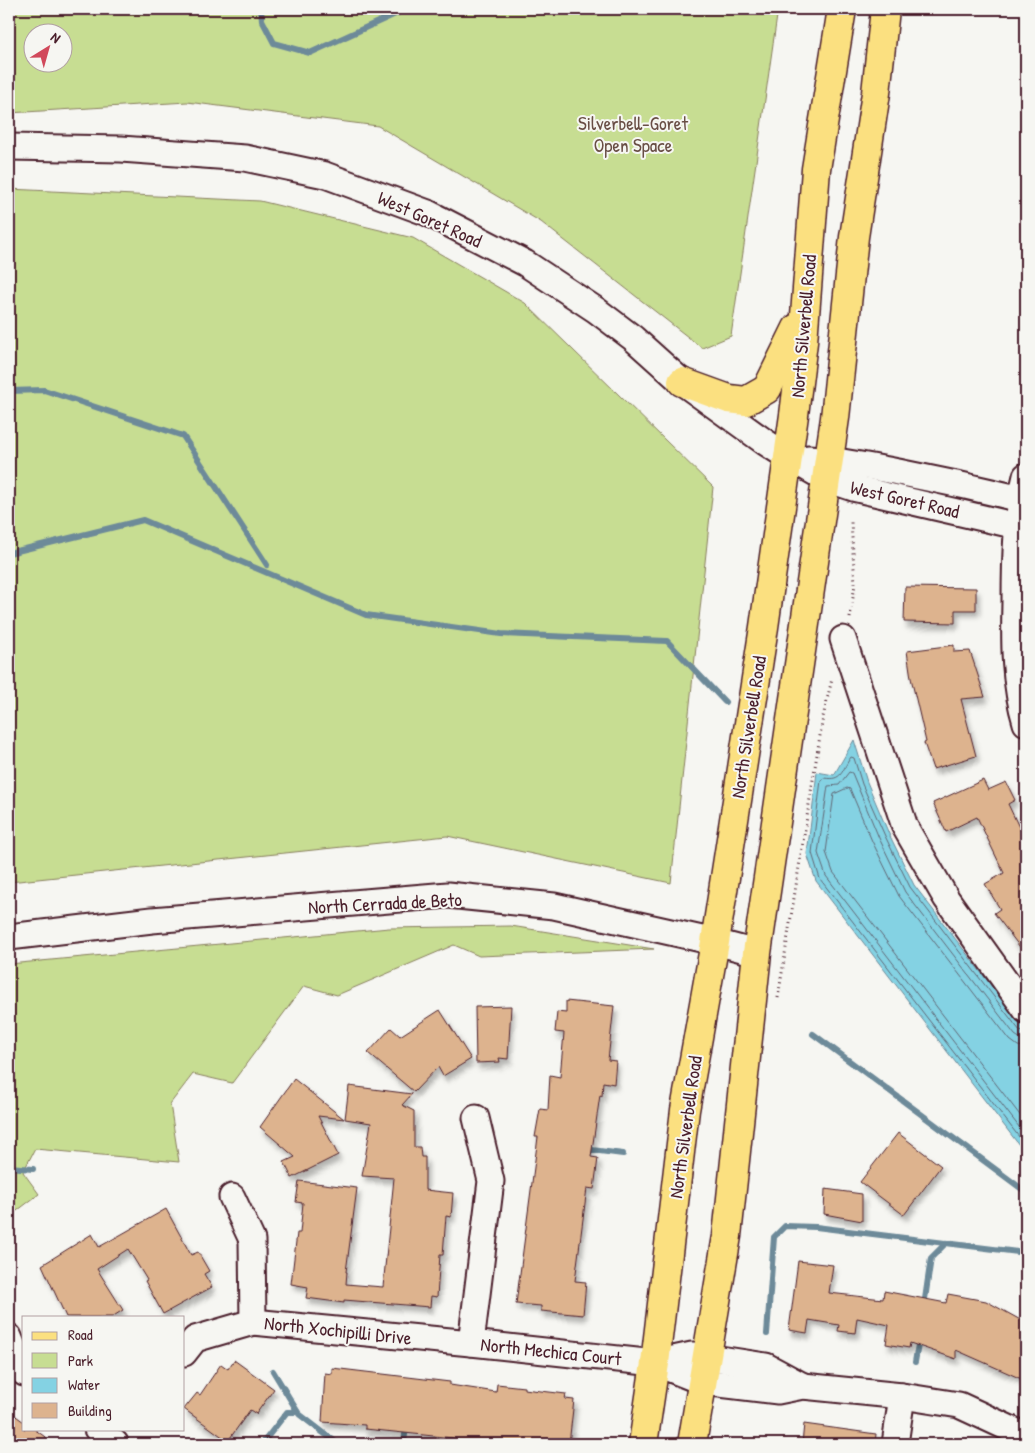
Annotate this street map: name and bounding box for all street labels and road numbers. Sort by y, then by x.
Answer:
street label: West Goret Road [374,185,487,254]
street label: North Silverbell Road [784,253,822,399]
street label: West Goret Road [848,474,963,524]
street label: North Silverbell Road [724,653,772,800]
street label: North Cerrada de Beto [307,886,463,920]
street label: North Silverbell Road [662,1054,708,1200]
street label: North Xochipilli Drive [263,1309,413,1351]
street label: North Mechica Court [479,1331,623,1371]

